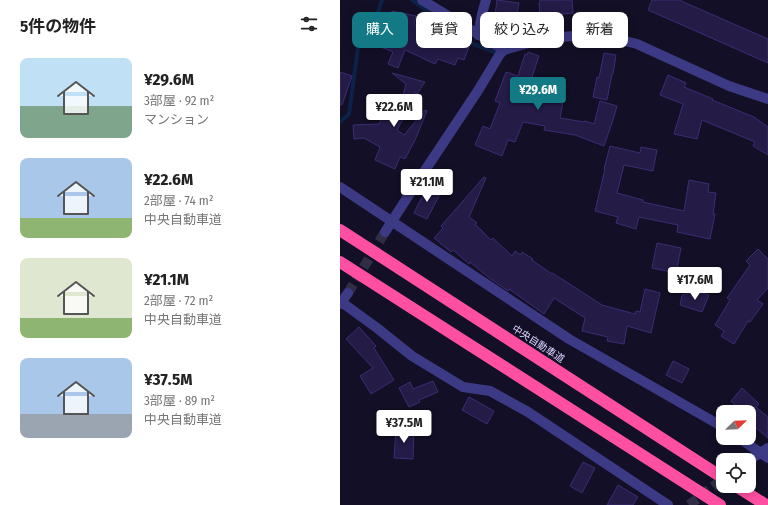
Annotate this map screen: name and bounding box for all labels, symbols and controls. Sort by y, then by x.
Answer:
chip: 購入 [352,12,408,48]
chip: 賃貸 [416,12,472,48]
chip: 絞り込み [480,12,564,48]
chip: 新着 [572,12,628,48]
icon: filters [298,13,320,35]
text: 5件の物件 [20,16,96,37]
text: ¥29.6M [144,69,194,90]
icon: home [52,74,100,122]
pin: ¥29.6M [505,77,571,111]
text: ¥29.6M [519,82,557,97]
text: 3部屋 · 92 m² [144,93,214,108]
pin: ¥22.6M [361,94,427,128]
text: ¥22.6M [375,99,413,114]
text: マンション [144,112,209,127]
text: ¥22.6M [144,169,193,190]
pin: ¥21.1M [394,169,460,203]
icon: home [52,174,100,222]
text: ¥21.1M [410,174,444,189]
text: 2部屋 · 74 m² [144,193,213,208]
text: 中央自動車道 [144,212,222,227]
pin: ¥17.6M [662,267,728,301]
text: ¥21.1M [144,269,189,290]
text: ¥17.6M [677,272,713,287]
icon: home [52,274,100,322]
text: 2部屋 · 72 m² [144,293,213,308]
text: 中央自動車道 [144,312,222,327]
street label: 中央自動車道 [510,323,566,365]
text: ¥37.5M [144,369,192,390]
icon: home [52,374,100,422]
text: 3部屋 · 89 m² [144,393,215,408]
north arrow [716,405,756,445]
map controls [716,405,756,493]
pin: ¥37.5M [371,410,437,444]
text: 中央自動車道 [144,412,222,427]
text: ¥37.5M [385,415,423,430]
button: locate [716,453,756,493]

